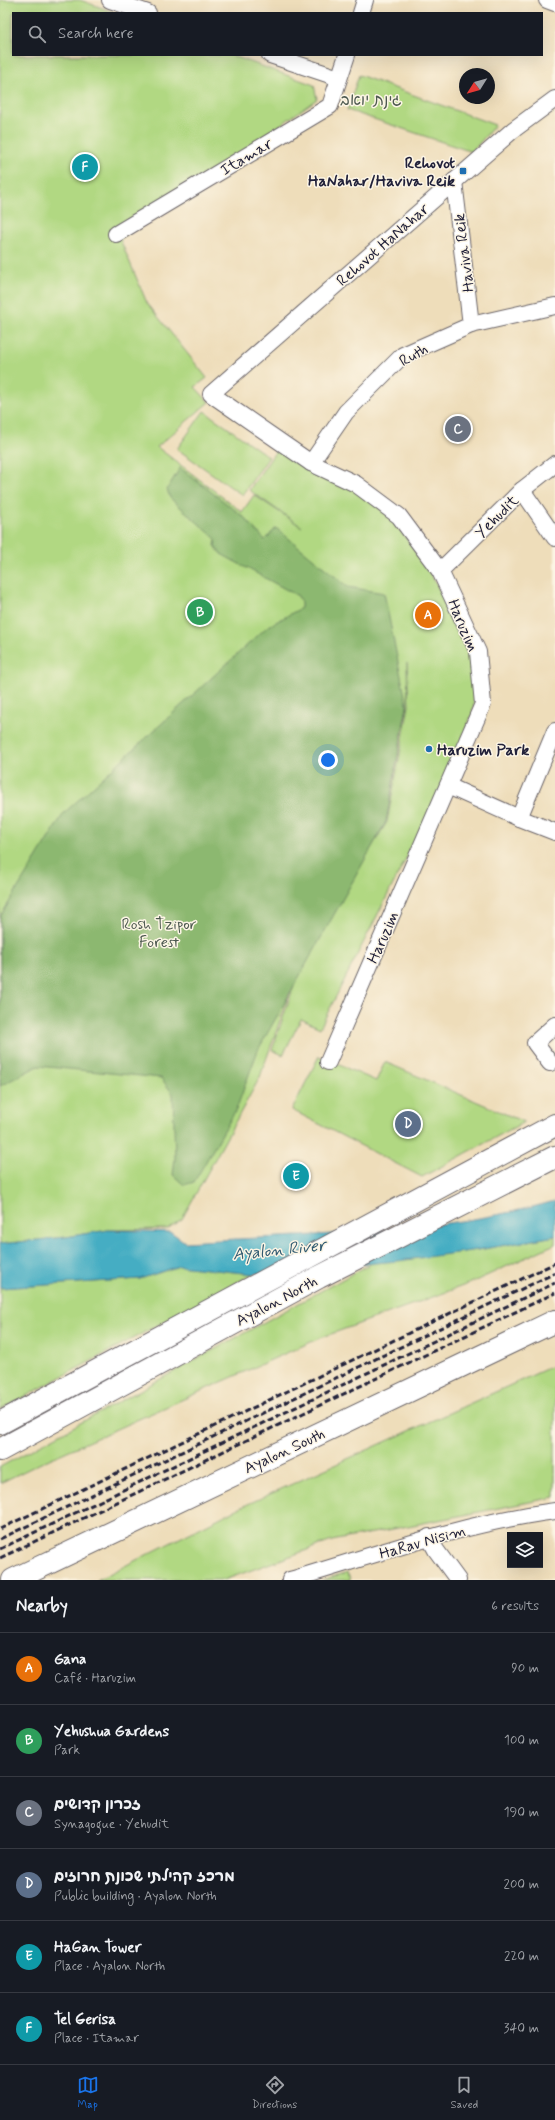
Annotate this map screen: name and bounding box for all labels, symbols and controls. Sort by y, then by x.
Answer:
search box [12,12,543,56]
icon: search [26,23,48,45]
text: Search here [58,24,134,44]
north arrow [459,68,495,104]
park label: גינת יואב [340,90,402,111]
street label: Itamar [217,133,277,181]
pin: F [72,152,98,182]
place label: Rehovot HaNahar/Haviva Reik [308,153,455,192]
marker: Rehovot HaNahar/Haviva Reik [458,166,468,176]
street label: Rehovot HaNahar [332,199,434,291]
street label: Haviva Reik [449,212,480,293]
street label: Ruth [395,339,432,372]
pin: C [445,414,471,444]
street label: Yehudit [471,490,524,543]
street label: Haruzim [442,596,483,655]
pin: B [187,597,213,627]
pin: A [415,600,441,630]
place label: Haruzim Park [437,740,529,761]
marker: Haruzim Park [424,744,434,754]
your location [318,750,338,770]
street label: Haruzim [363,908,404,967]
park label: Rosh Tzipor Forest [122,914,197,953]
pin: D [395,1109,421,1139]
pin: E [283,1161,309,1191]
water label: Ayalon River [232,1234,330,1266]
street label: Ayalon North [232,1271,321,1332]
street label: Ayalon South [241,1423,329,1479]
street label: HaRav Nisim [377,1520,468,1565]
map controls [507,1532,543,1568]
button: layers [507,1532,543,1568]
text: Nearby [16,1595,68,1617]
text: 6 results [491,1598,539,1615]
text: Gana [54,1650,86,1670]
text: A [25,1660,33,1677]
text: 90 m [511,1660,539,1677]
text: Café · Haruzim [54,1670,136,1687]
text: Yehushua Gardens [54,1722,169,1742]
text: B [25,1732,33,1749]
text: 100 m [504,1732,539,1749]
text: Park [54,1742,80,1759]
text: זכרון קדושים [54,1795,141,1815]
text: C [24,1804,34,1821]
text: 190 m [504,1804,539,1821]
text: Synagogue · Yehudit [54,1816,169,1833]
text: מרכז קהילתי שכונת חרוזים [54,1867,235,1887]
text: D [25,1876,33,1893]
text: 200 m [504,1876,539,1893]
text: Public building · Ayalon North [54,1888,217,1905]
text: HaGan Tower [54,1938,142,1958]
text: E [25,1948,33,1965]
text: 220 m [504,1948,539,1965]
text: Place · Ayalon North [54,1958,165,1975]
text: Tel Gerisa [54,2010,116,2030]
text: F [26,2020,32,2037]
text: 340 m [504,2020,539,2037]
text: Place · Itamar [54,2030,139,2047]
tab: Map [77,2074,99,2112]
tab: Directions [252,2074,297,2112]
tab: Saved [451,2074,478,2112]

